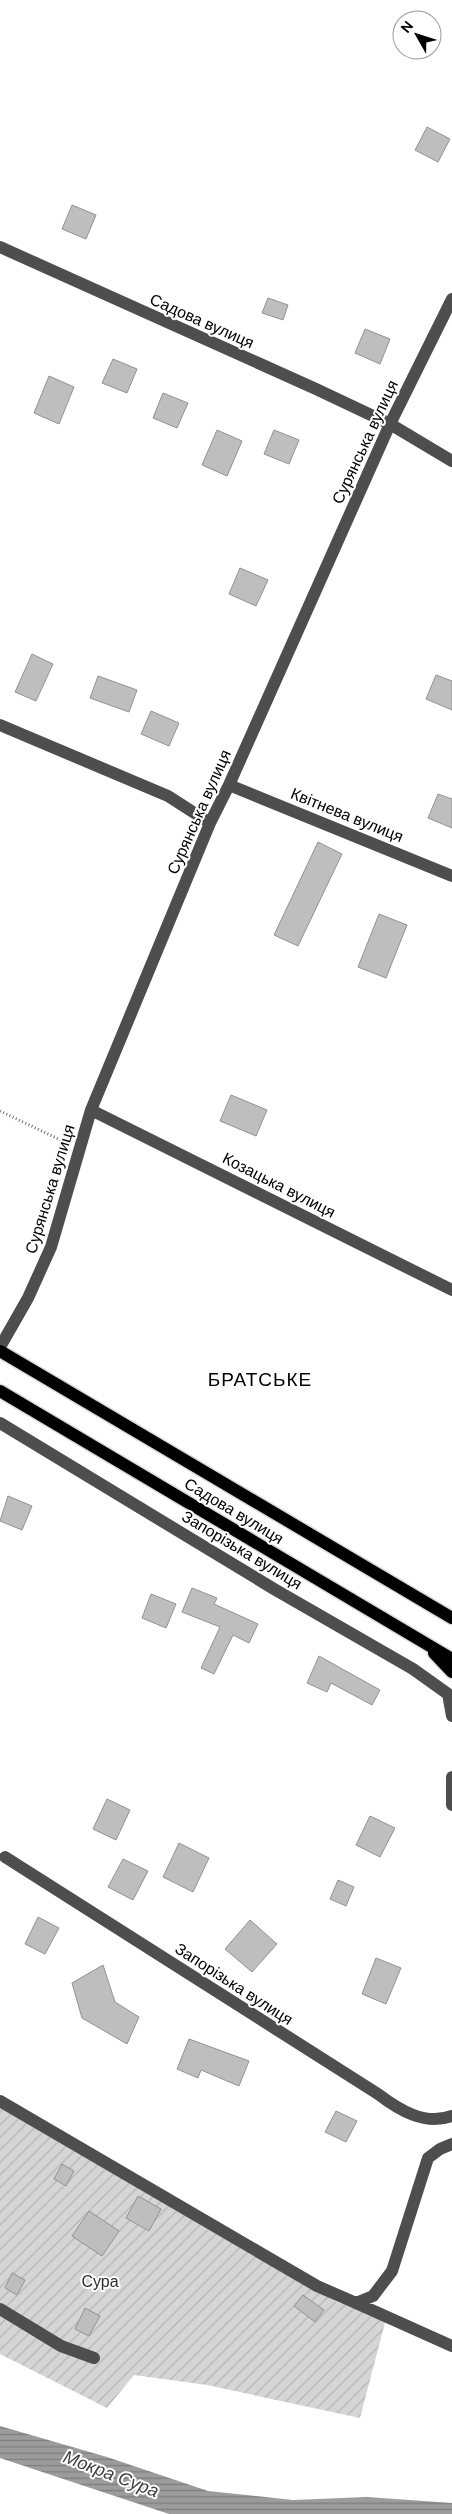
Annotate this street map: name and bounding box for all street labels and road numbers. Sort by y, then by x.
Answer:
street label: Садова вулиця [146,289,258,353]
street label: Сурянська вулиця [327,377,403,507]
street label: Сурянська вулиця [162,746,236,878]
street label: Квітнева вулиця [288,783,406,847]
street label: Сурянська вулиця [20,1122,80,1256]
street label: Козацька вулиця [219,1147,339,1223]
street label: Садова вулиця [180,1473,288,1549]
street label: Запорізька вулиця [178,1506,306,1594]
street label: Запорізька вулиця [171,1938,297,2030]

